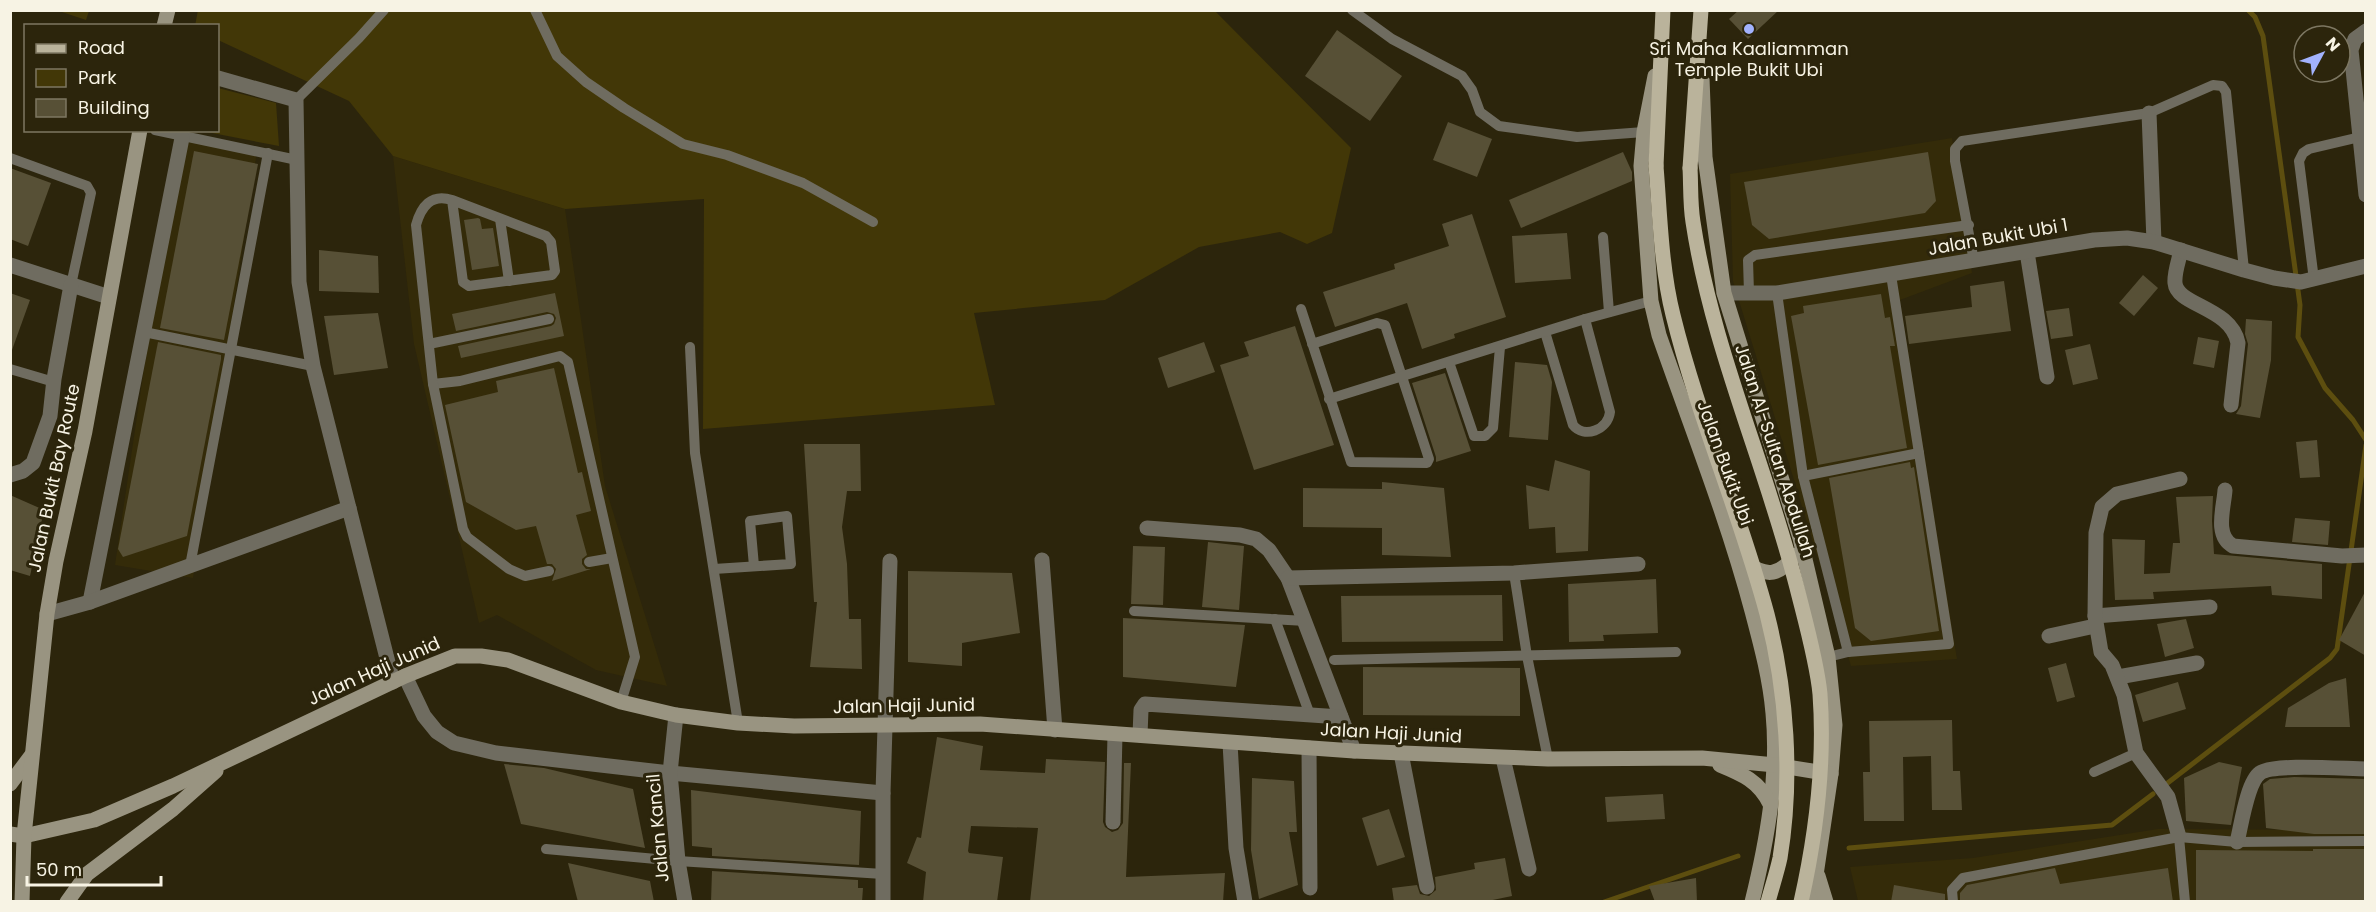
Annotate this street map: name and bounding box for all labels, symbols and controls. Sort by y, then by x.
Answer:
marker: Sri Maha Kaaliamman Temple Bukit Ubi [1742,22,1756,36]
legend [24,24,219,132]
north arrow [2292,24,2352,84]
text: N [2320,32,2346,57]
text: Road [78,35,125,60]
place label: Sri Maha Kaaliamman Temple Bukit Ubi [1649,36,1849,82]
text: Park [78,65,117,90]
text: Building [78,95,150,120]
street label: Jalan Bukit Ubi 1 [1926,212,2070,261]
street label: Jalan Al-Sultan Abdullah [1729,341,1822,561]
street label: Jalan Bukit Bay Route [21,381,86,574]
street label: Jalan Bukit Ubi [1691,397,1760,529]
street label: Jalan Haji Junid [304,630,444,711]
street label: Jalan Haji Junid [833,692,975,719]
street label: Jalan Haji Junid [1319,716,1463,749]
street label: Jalan Kancil [640,773,675,883]
scale bar [27,849,160,887]
text: 50 m [36,857,82,882]

